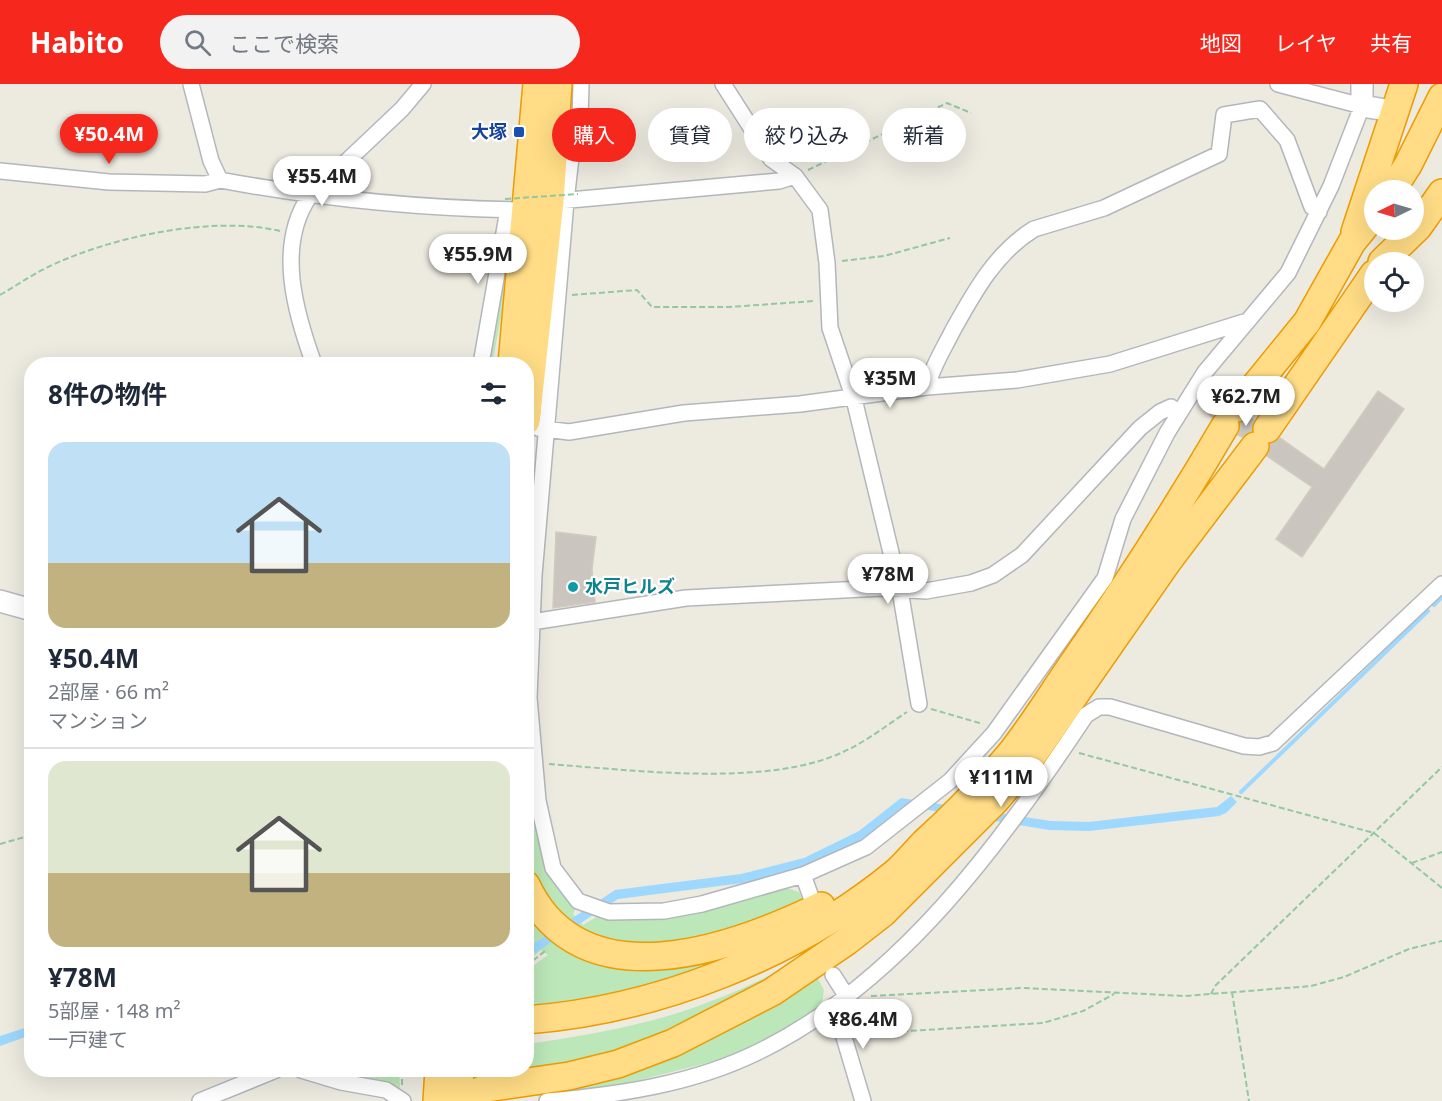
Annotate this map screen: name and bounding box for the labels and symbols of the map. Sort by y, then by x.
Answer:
pin: ¥50.4M [60,114,158,165]
place label: 大塚 [471,119,507,143]
marker: 大塚 [512,125,526,139]
pin: ¥55.4M [273,156,371,207]
north arrow [1364,180,1424,240]
pin: ¥55.9M [429,234,527,285]
pin: ¥35M [854,358,926,409]
pin: ¥62.7M [1197,376,1295,427]
pin: ¥78M [852,554,924,605]
place label: 水戸ヒルズ [585,574,675,598]
marker: 水戸ヒルズ [566,580,580,594]
pin: ¥111M [959,757,1043,808]
pin: ¥86.4M [814,999,912,1050]

